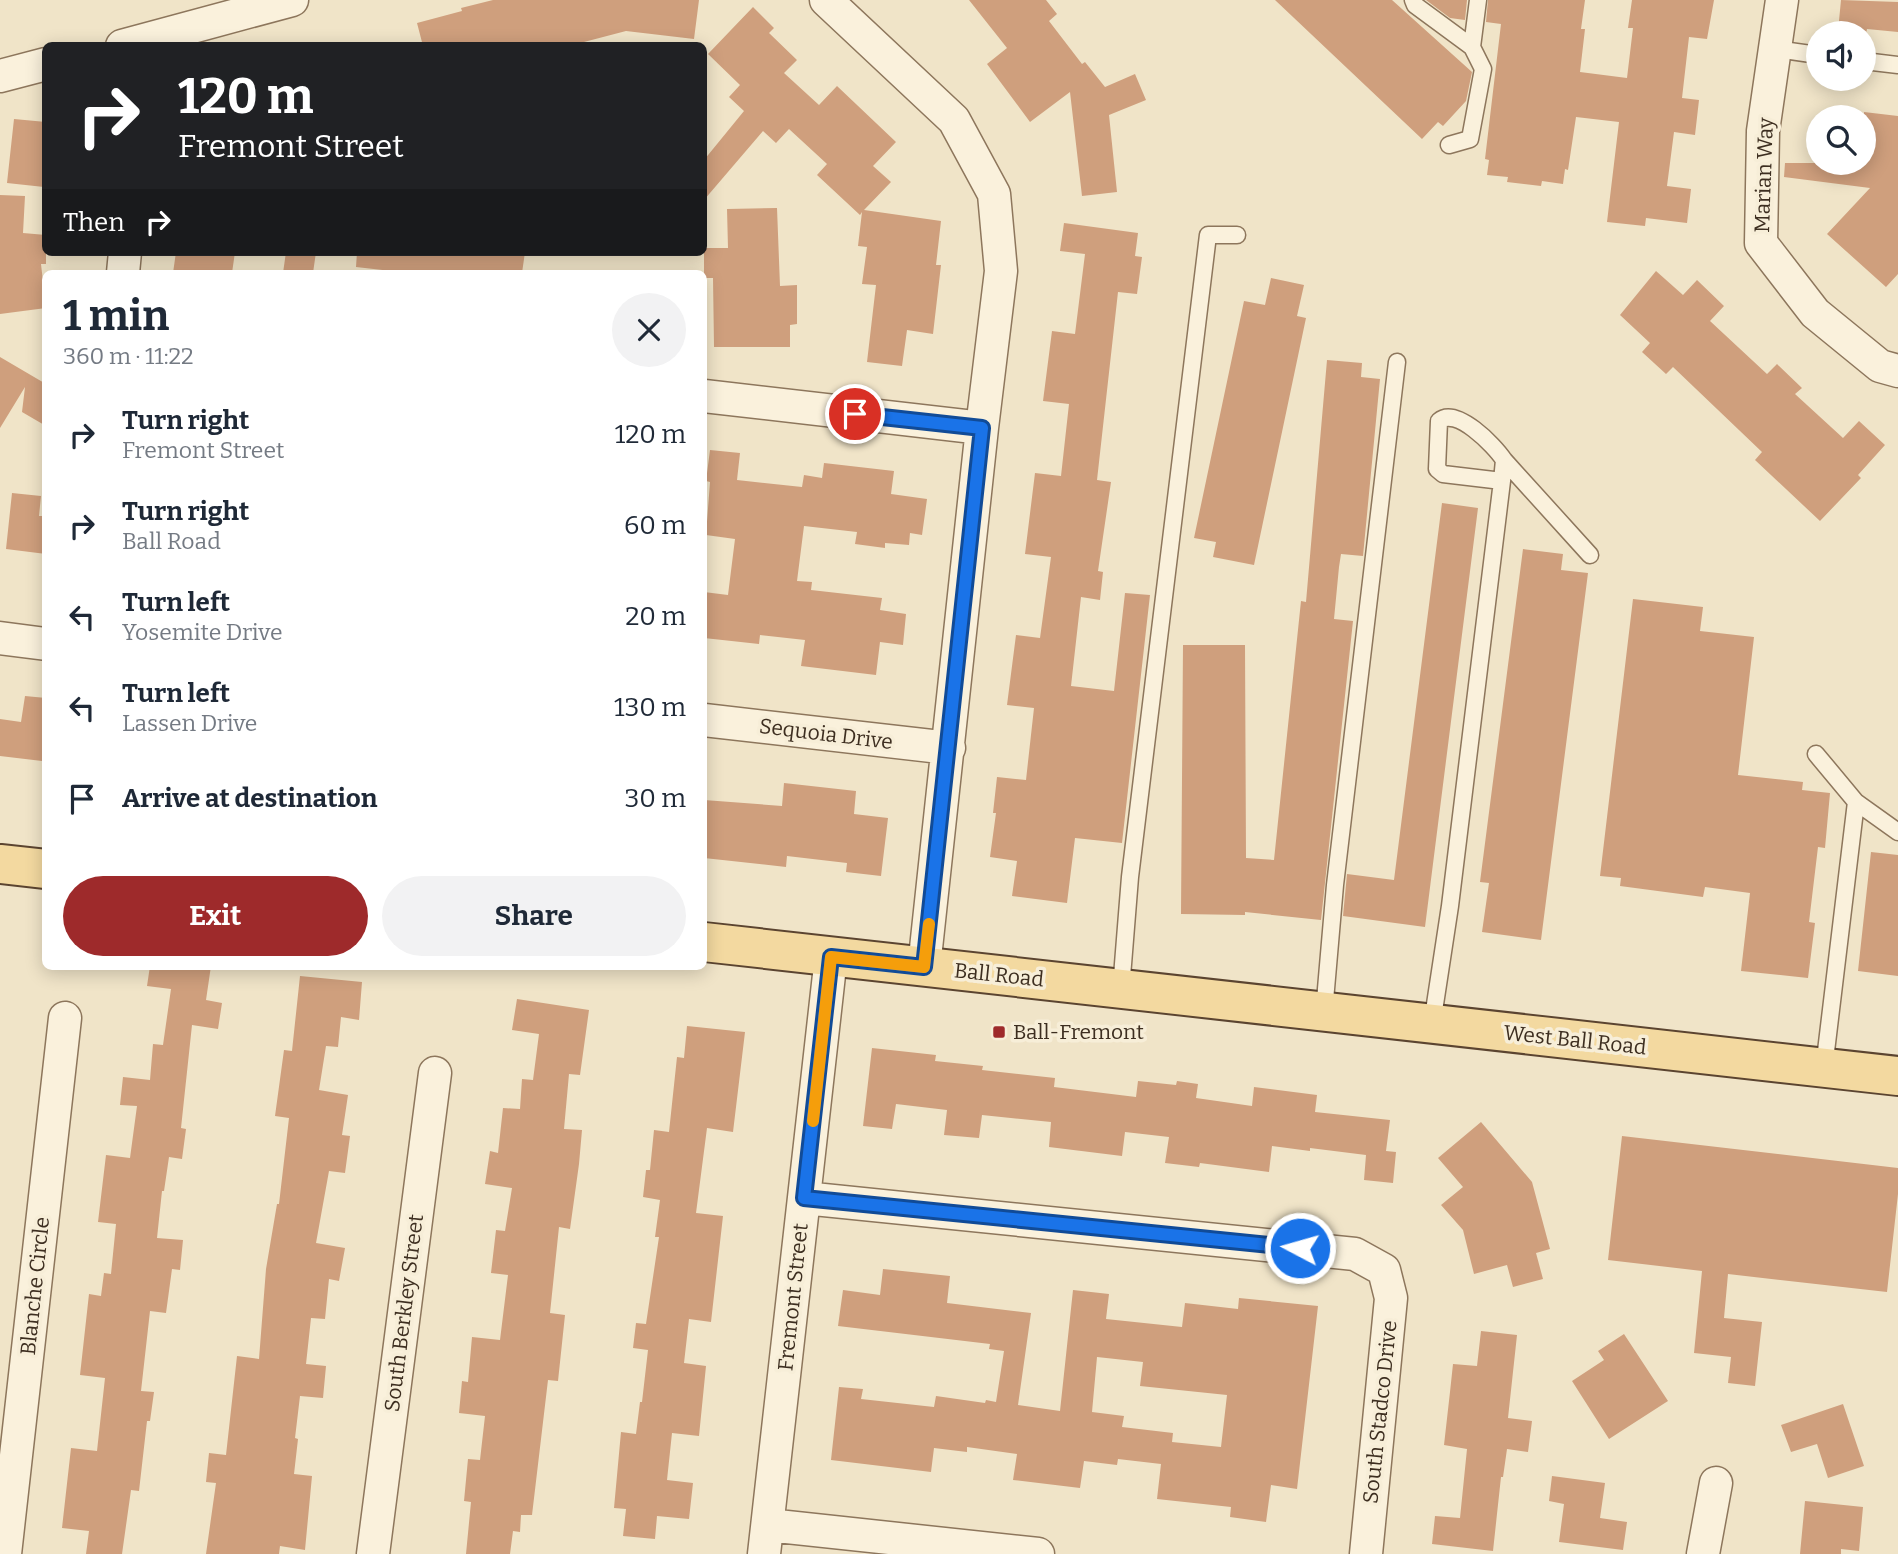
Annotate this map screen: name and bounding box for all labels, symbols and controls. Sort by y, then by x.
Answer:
map controls [1806,21,1876,175]
button: sound [1806,21,1876,91]
text: 120 m [178,67,313,126]
icon: right [63,70,154,161]
button: search [1806,105,1876,175]
street label: Marian Way [1749,116,1779,233]
text: Fremont Street [178,127,404,165]
icon: right [139,203,177,241]
text: Then [63,207,125,238]
text: 1 min [63,291,169,341]
button: close [612,293,686,367]
text: 360 m · 11:22 [63,342,194,370]
pin [825,384,885,444]
icon: arrive [836,395,874,433]
text: Turn right [122,405,249,436]
icon: right [63,416,101,454]
text: 120 m [615,419,686,450]
text: Fremont Street [122,436,284,464]
text: Turn right [122,496,249,527]
icon: right [63,507,101,545]
text: 60 m [624,510,686,541]
text: Ball Road [122,527,221,555]
text: Turn left [122,587,230,618]
icon: left [63,598,101,636]
text: 20 m [625,601,686,632]
text: Yosemite Drive [122,618,283,646]
text: Turn left [122,678,230,709]
icon: left [63,689,101,727]
text: 130 m [614,692,686,723]
text: Lassen Drive [122,709,257,737]
street label: Sequoia Drive [758,713,894,755]
icon: arrive [63,780,101,818]
text: Arrive at destination [122,783,377,814]
text: 30 m [625,783,686,814]
button: Exit [63,876,368,956]
button: Share [382,876,686,956]
street label: Ball Road [953,957,1045,993]
place label: Ball-Fremont [1013,1019,1144,1045]
street label: West Ball Road [1502,1020,1648,1060]
marker: Ball-Fremont [991,1024,1007,1040]
position arrow [1263,1211,1337,1285]
street label: South Berkley Street [379,1212,429,1413]
street label: Blanche Circle [15,1216,55,1356]
street label: Fremont Street [772,1222,814,1372]
street label: South Stadco Drive [1357,1319,1403,1505]

